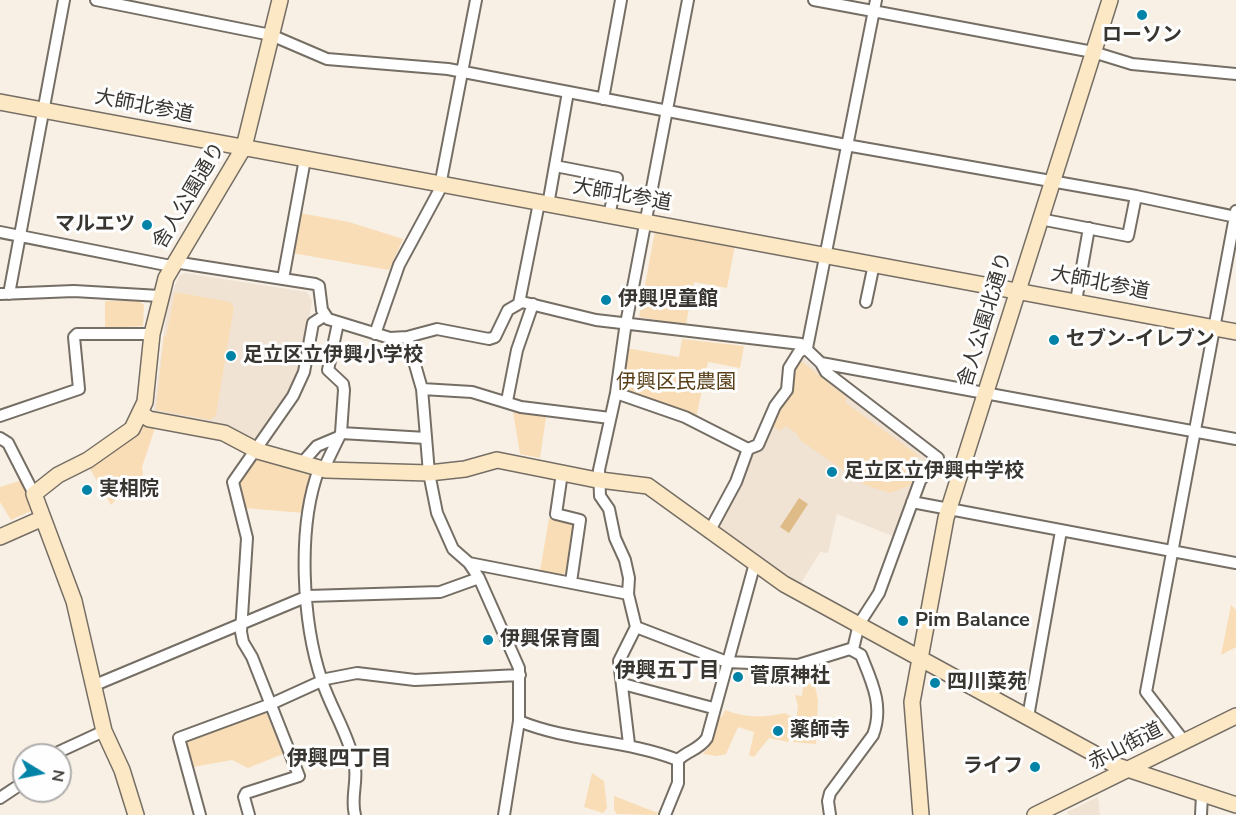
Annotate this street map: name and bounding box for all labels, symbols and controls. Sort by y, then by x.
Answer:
marker: ローソン [1135,8,1149,22]
place label: ローソン [1102,24,1182,48]
street label: 大師北参道 [93,86,195,128]
street label: 舎人公園通り [149,138,231,254]
street label: 大師北参道 [571,175,673,217]
place label: マルエツ [55,213,135,237]
marker: マルエツ [140,218,154,232]
street label: 舎人公園北通り [954,250,1018,390]
street label: 大師北参道 [1049,263,1151,305]
place label: 伊興児童館 [618,288,718,312]
marker: 伊興児童館 [599,293,613,307]
place label: セブン-イレブン [1066,328,1215,352]
marker: セブン-イレブン [1047,333,1061,347]
place label: 足立区立伊興小学校 [243,344,423,368]
marker: 足立区立伊興小学校 [224,349,238,363]
park label: 伊興区民農園 [616,371,736,395]
place label: 足立区立伊興中学校 [844,460,1024,484]
marker: 足立区立伊興中学校 [825,465,839,479]
place label: 実相院 [99,478,159,502]
marker: 実相院 [80,483,94,497]
place label: Pim Balance [915,609,1030,633]
marker: Pim Balance [896,614,910,628]
place label: 伊興保育園 [500,628,600,652]
marker: 伊興保育園 [481,633,495,647]
district label: 伊興五丁目 [615,659,719,685]
place label: 菅原神社 [750,665,830,689]
marker: 菅原神社 [731,670,745,684]
place label: 四川菜苑 [947,671,1027,695]
marker: 四川菜苑 [928,676,942,690]
street label: 赤山街道 [1085,718,1167,776]
place label: 薬師寺 [790,719,850,743]
marker: 薬師寺 [771,724,785,738]
north arrow [12,743,72,803]
district label: 伊興四丁目 [287,747,391,773]
place label: ライフ [963,755,1023,779]
marker: ライフ [1028,760,1042,774]
text: N [46,768,70,784]

